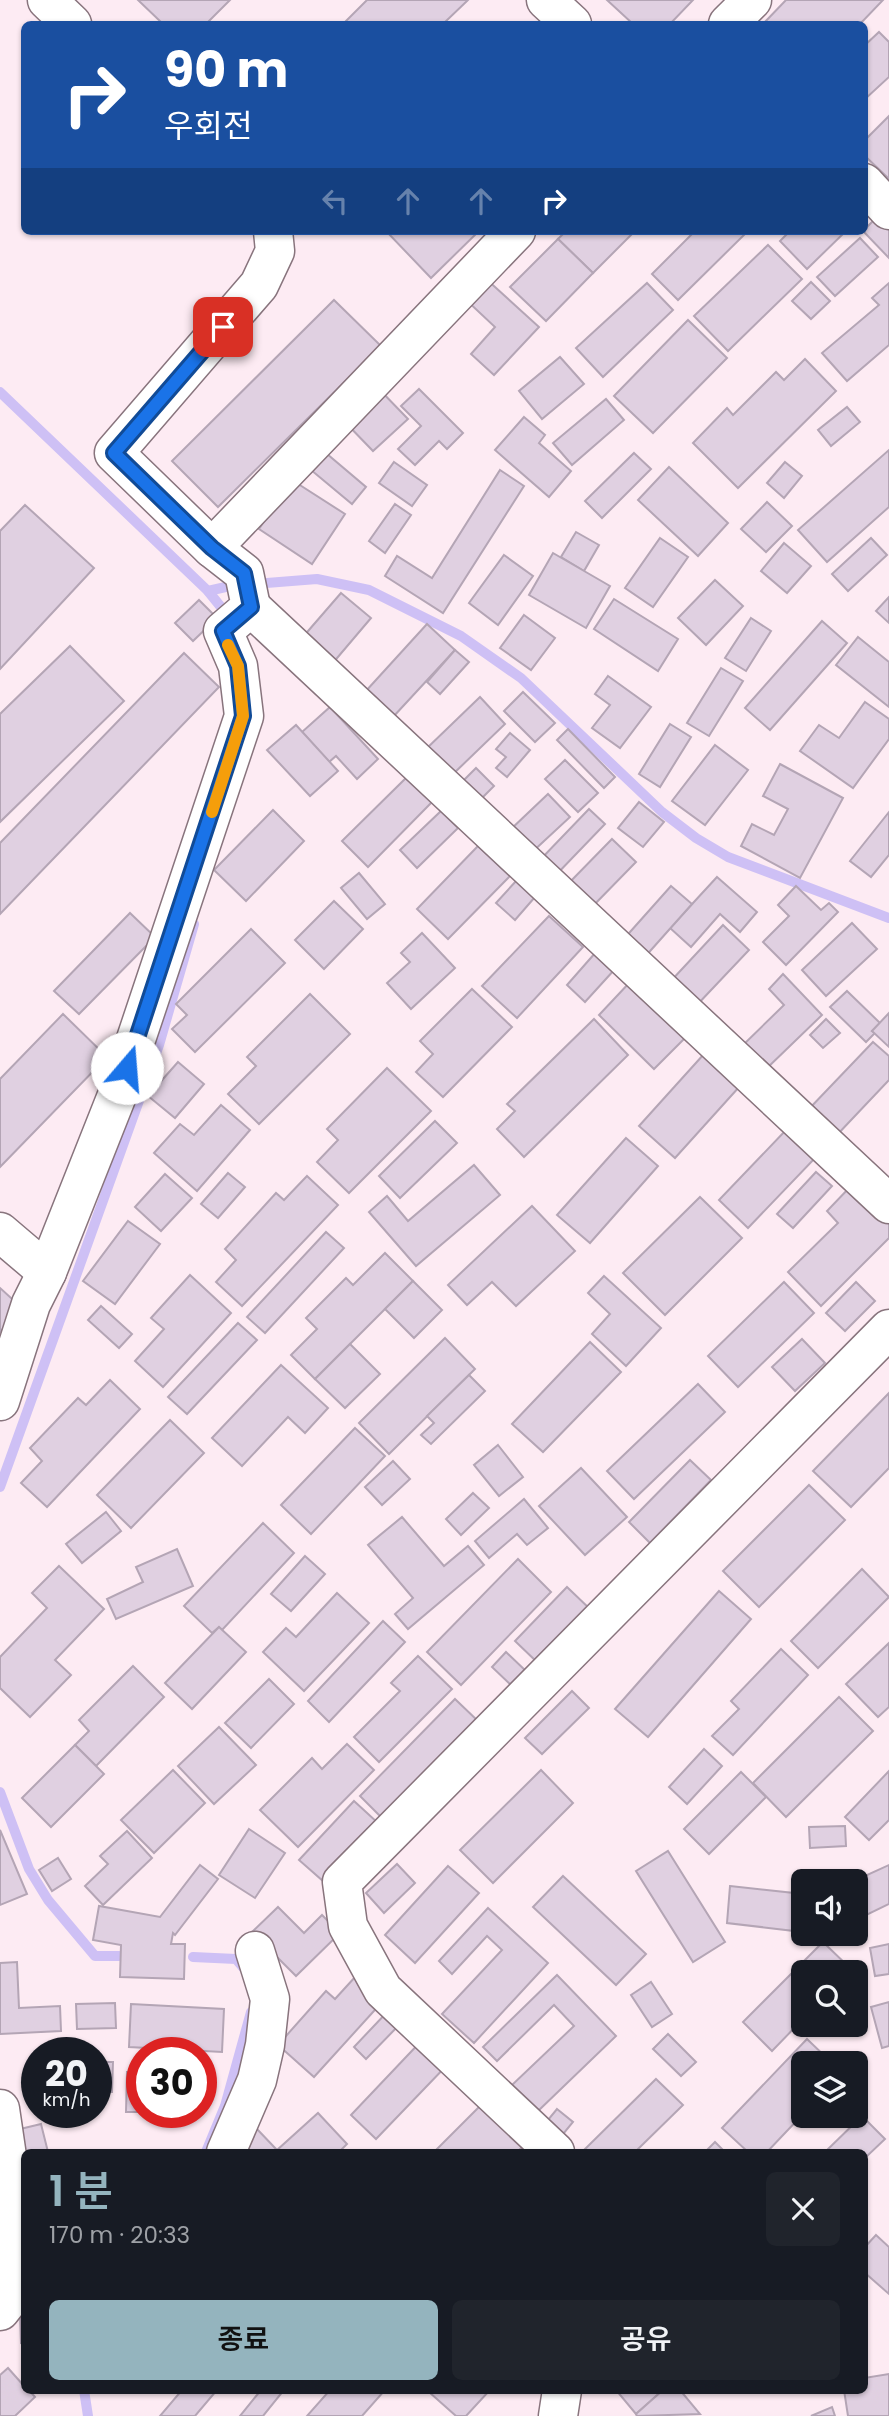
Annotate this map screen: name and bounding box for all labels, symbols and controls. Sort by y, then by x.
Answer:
text: 90 m [164,36,288,104]
icon: right [49,49,140,140]
text: 우회전 [164,103,252,148]
icon: left [316,182,354,220]
icon: ahead [389,182,427,220]
icon: ahead [462,182,500,220]
icon: right [535,182,573,220]
pin [193,297,253,357]
icon: arrive [204,308,242,346]
position arrow [90,1031,164,1105]
map controls [791,1869,868,2128]
button: sound [791,1869,868,1946]
button: search [791,1960,868,2037]
speed limit sign: 30 [126,2037,217,2128]
text: 20 [45,2049,88,2098]
button: layers [791,2051,868,2128]
text: km/h [43,2087,90,2112]
text: 1 분 [49,2162,113,2221]
button: close [766,2172,840,2246]
text: 170 m · 20:33 [49,2219,190,2251]
button: 종료 [49,2300,438,2380]
button: 공유 [452,2300,840,2380]

